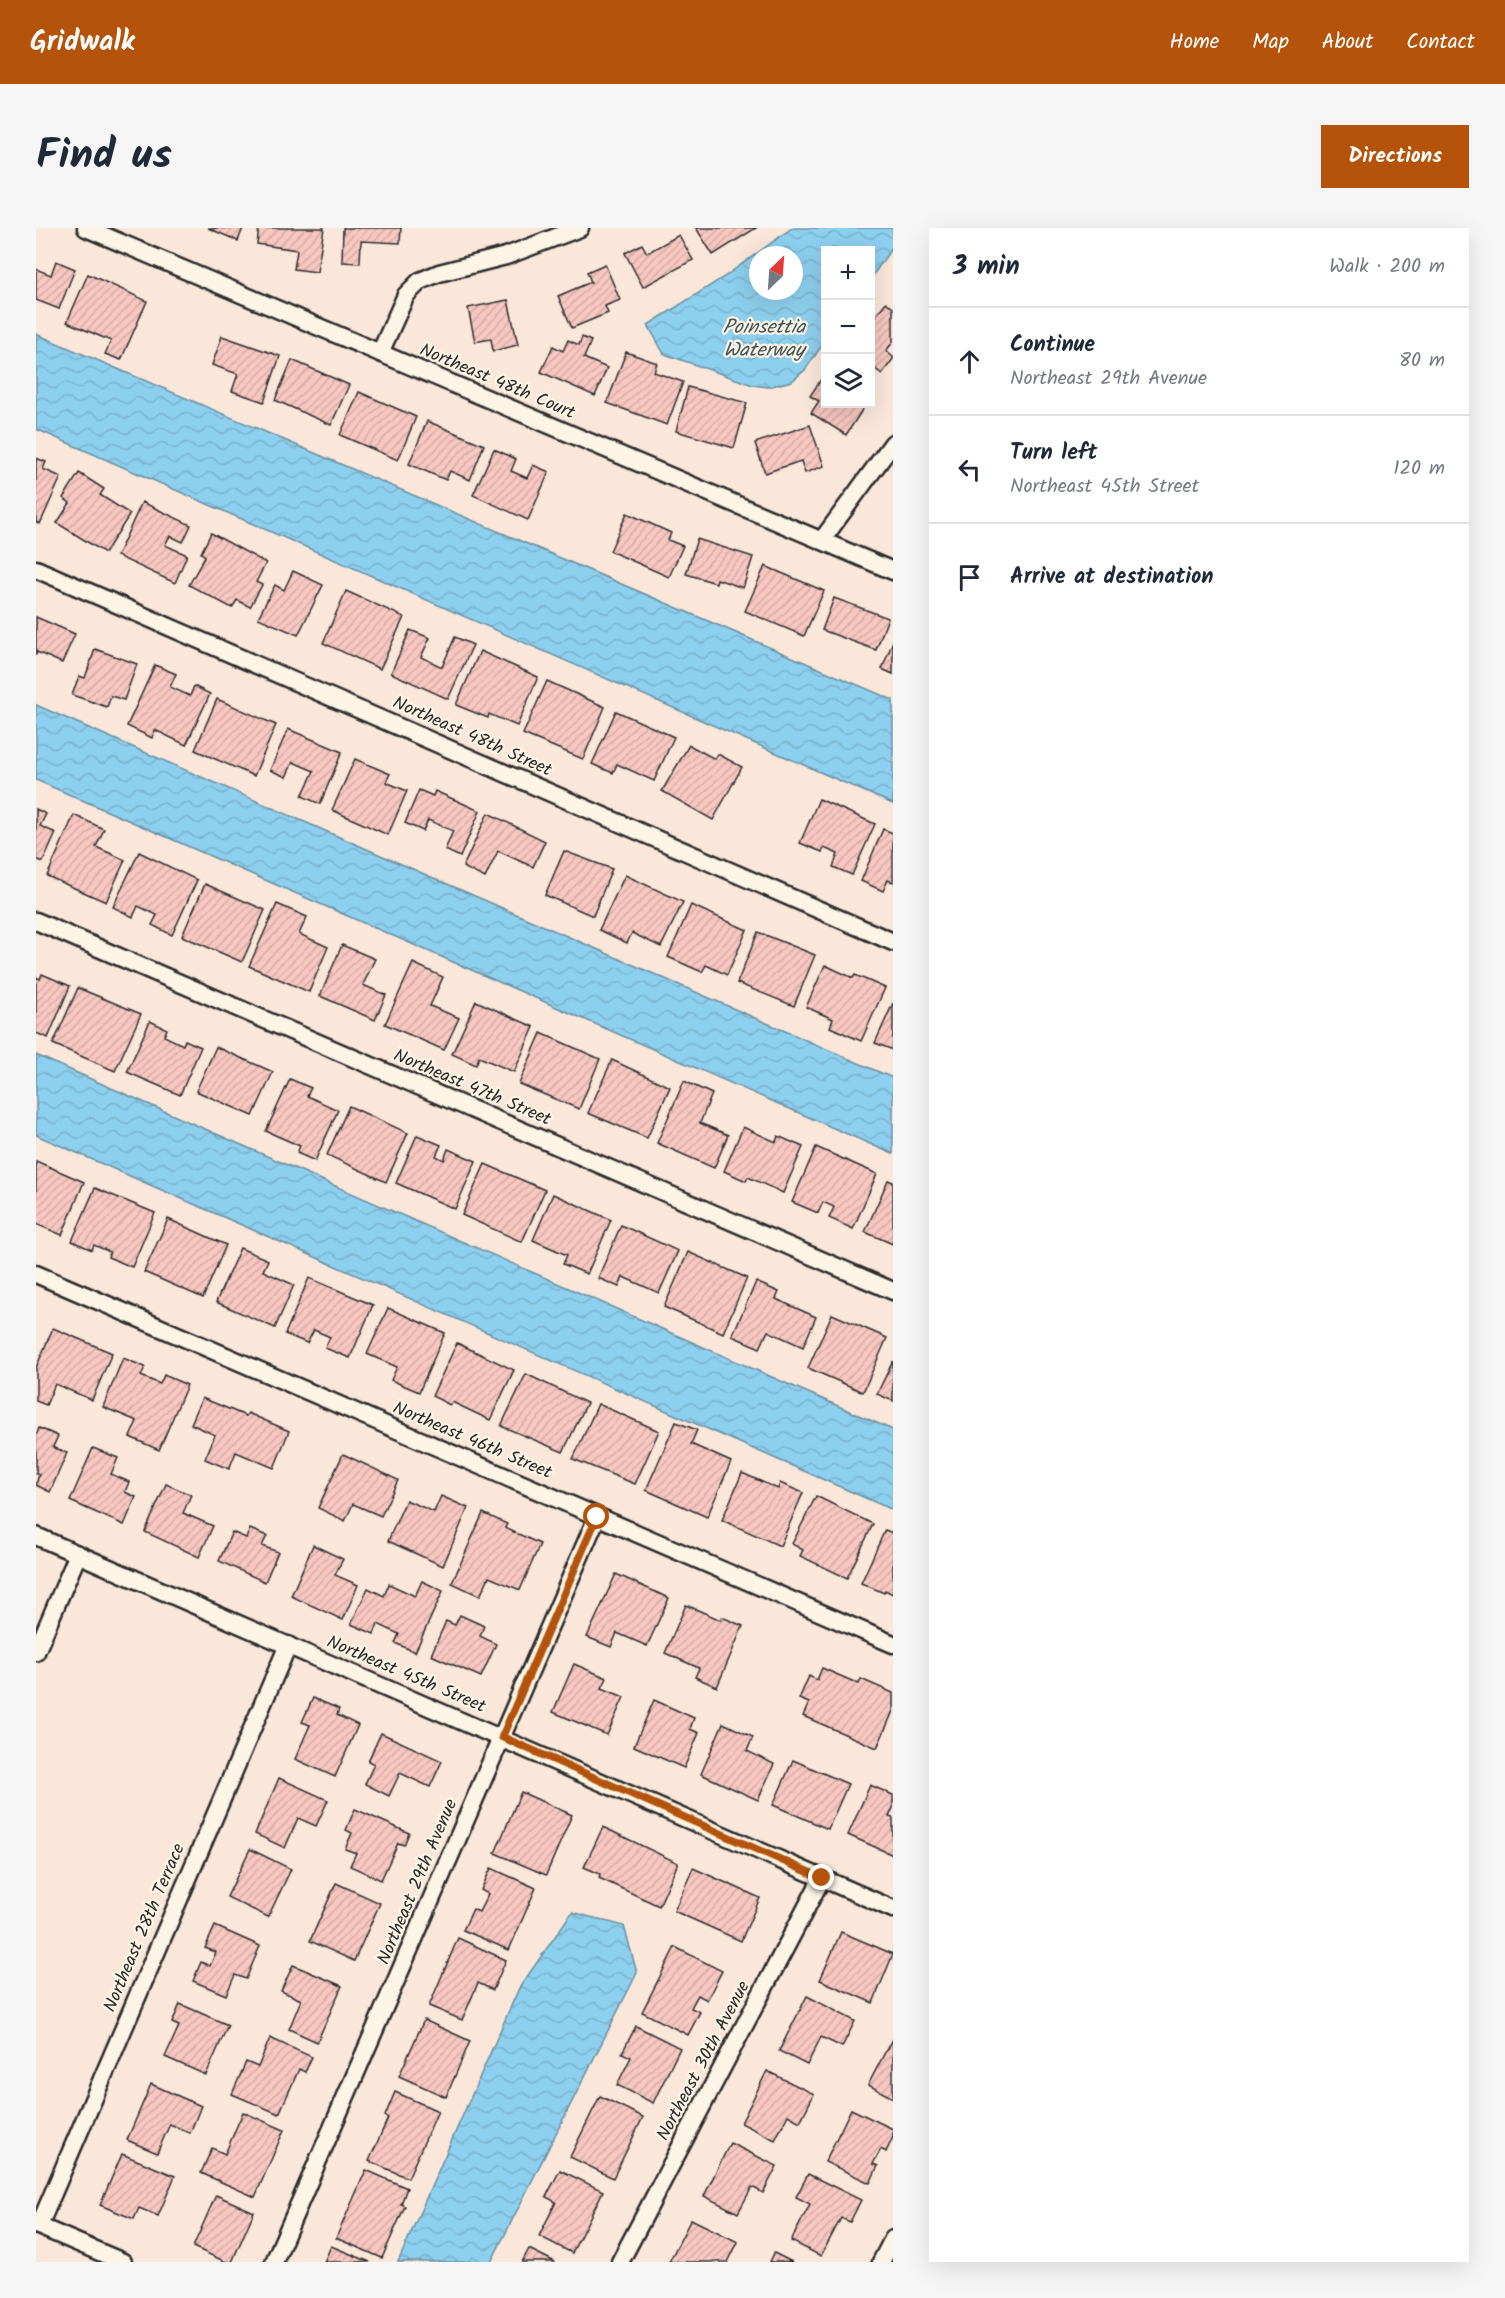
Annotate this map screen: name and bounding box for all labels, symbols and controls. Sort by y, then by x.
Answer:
text: Gridwalk [30,20,135,65]
text: Home [1170,26,1219,59]
text: Map [1252,26,1289,59]
text: About [1322,26,1373,59]
text: Contact [1406,26,1475,59]
text: Find us [36,123,172,190]
button: Directions [1321,125,1469,188]
north arrow [749,246,803,300]
map controls [821,246,875,408]
button: + [821,246,875,300]
text: 3 min [953,246,1020,288]
text: Walk · 200 m [1329,251,1445,283]
button: − [821,300,875,354]
water label: Poinsettia Waterway [723,312,807,367]
text: Continue [1010,328,1095,363]
street label: Northeast 48th Court [415,336,580,428]
icon: ahead [953,345,986,378]
text: 80 m [1399,345,1445,377]
button: layers [821,354,875,408]
text: Northeast 29th Avenue [1010,363,1207,395]
text: Turn left [1010,436,1097,471]
icon: left [953,453,986,486]
text: 120 m [1393,453,1445,485]
text: Northeast 45th Street [1010,471,1199,503]
text: Arrive at destination [1010,560,1213,595]
icon: arrive [953,561,986,594]
street label: Northeast 48th Street [388,689,557,786]
street label: Northeast 47th Street [389,1042,556,1135]
street label: Northeast 46th Street [388,1394,557,1488]
route start [583,1503,609,1529]
street label: Northeast 45th Street [322,1628,491,1722]
street label: Northeast 29th Avenue [370,1795,466,1969]
street label: Northeast 28th Terrace [96,1839,194,2017]
route end [808,1864,834,1890]
street label: Northeast 30th Avenue [650,1976,758,2146]

